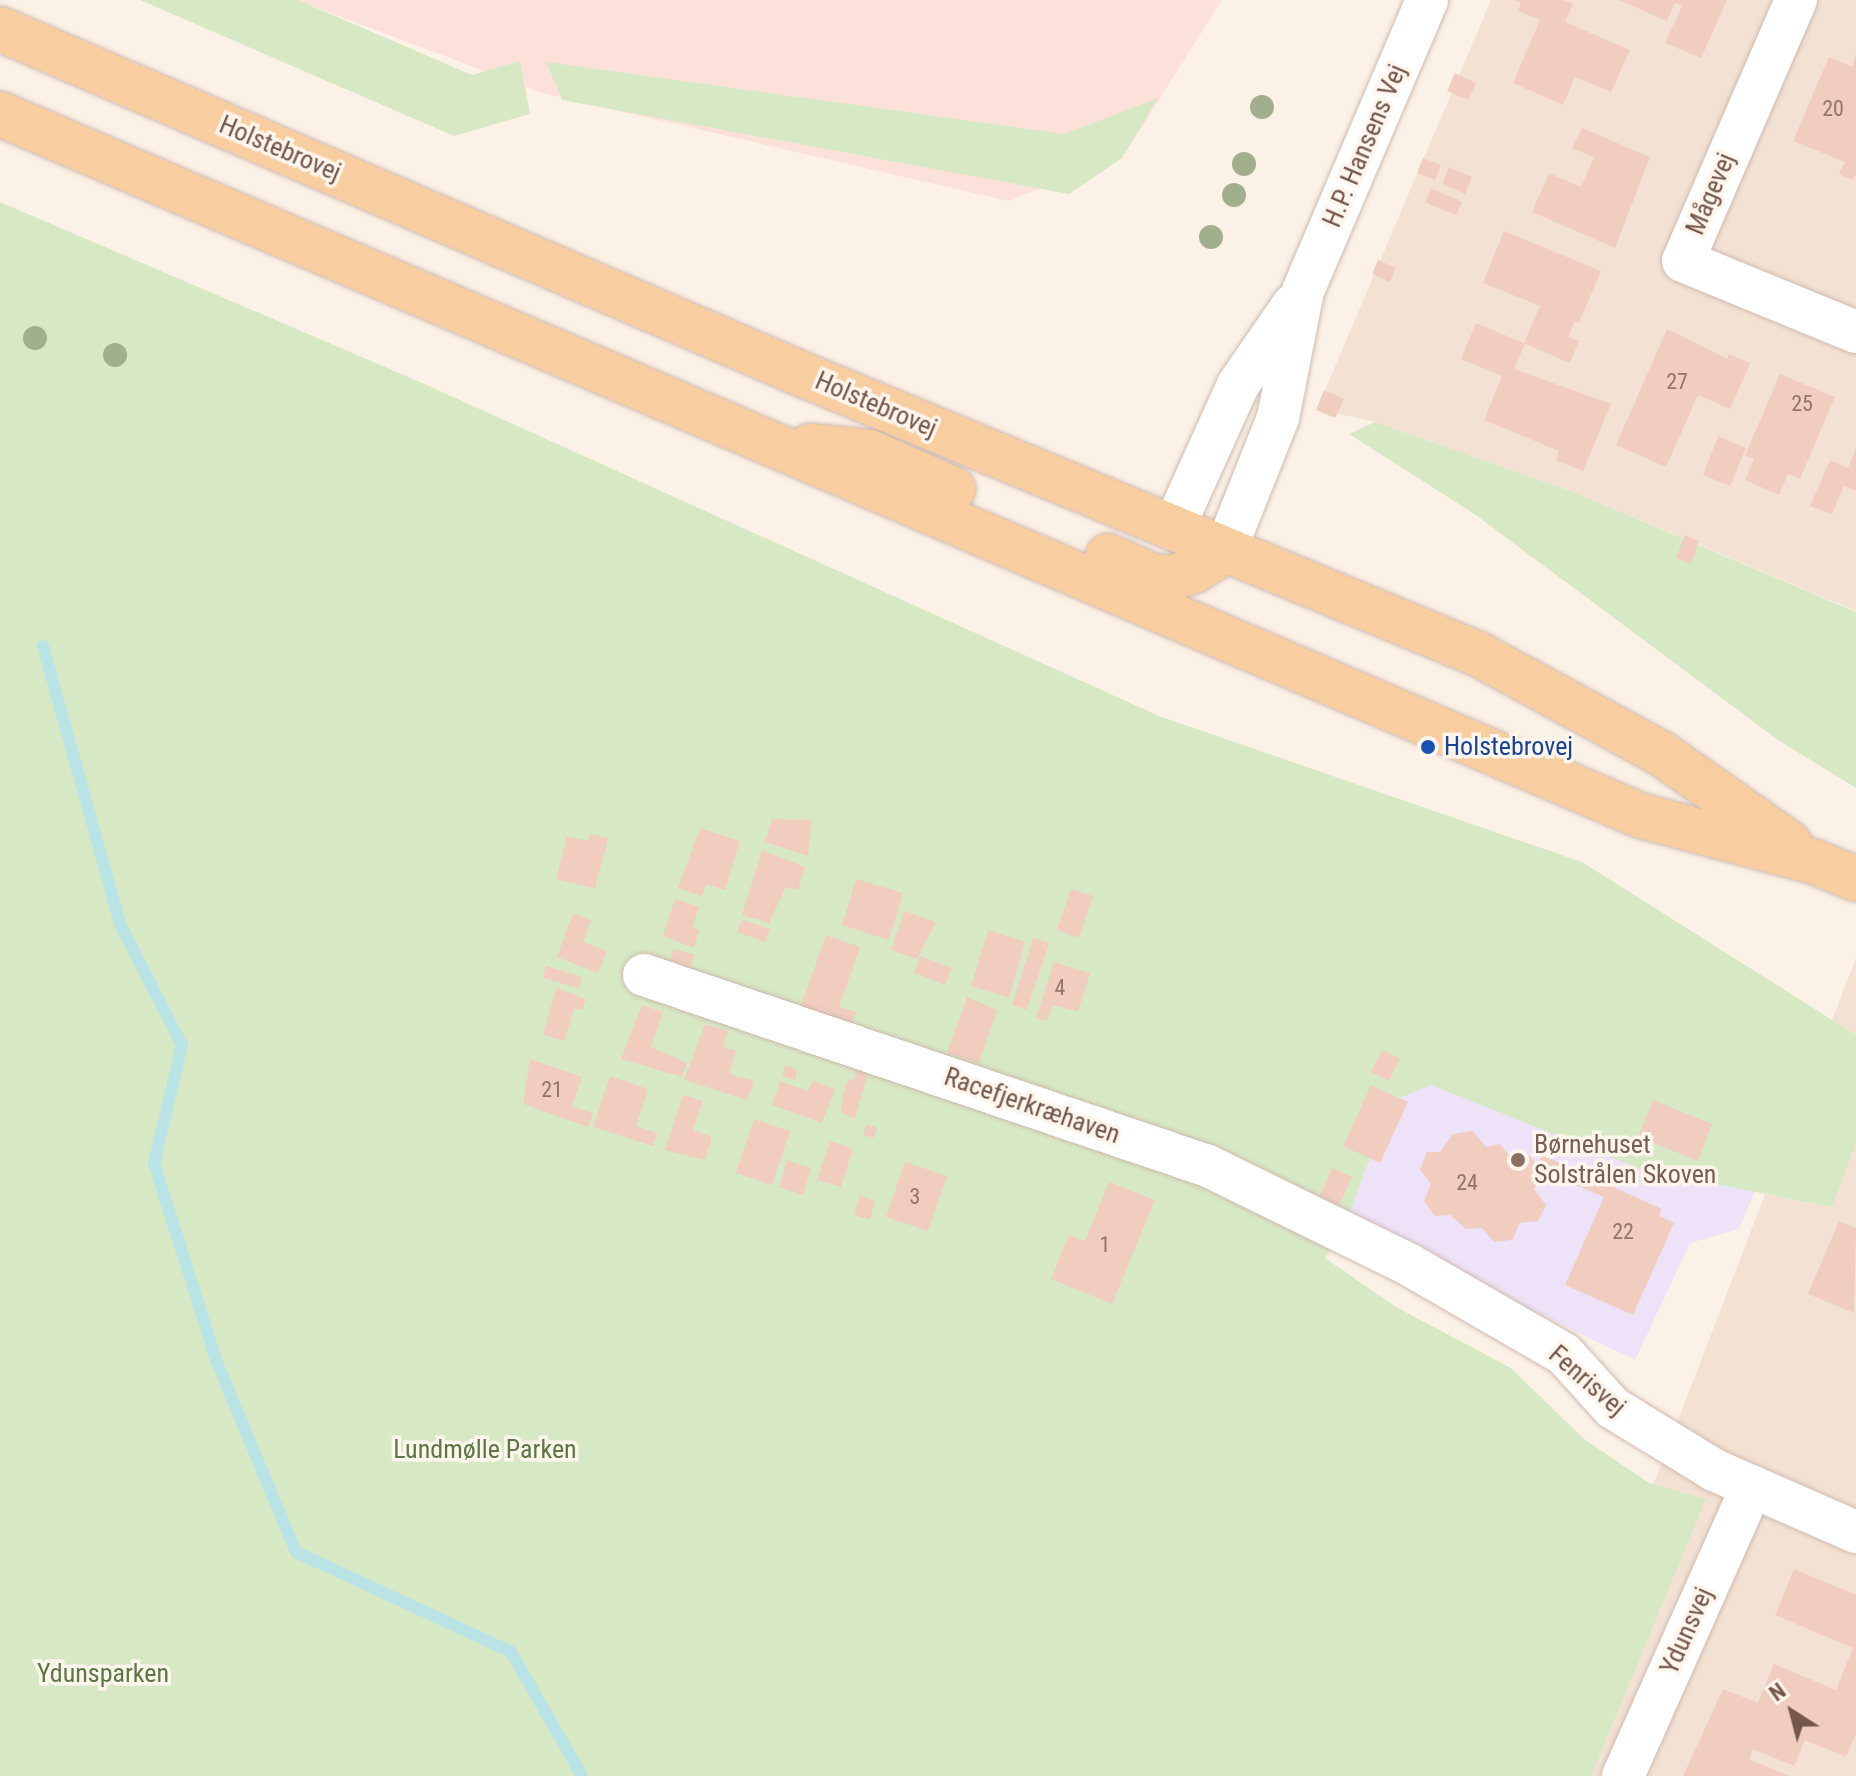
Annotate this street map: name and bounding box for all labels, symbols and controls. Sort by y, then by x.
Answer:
street label: H.P. Hansens Vej [1317,60,1413,232]
house number: 20 [1822,96,1844,122]
street label: Holstebrovej [214,109,346,189]
street label: Mågevej [1680,148,1742,240]
street label: Holstebrovej [810,365,942,445]
house number: 27 [1666,369,1688,395]
house number: 25 [1791,391,1813,417]
place label: Holstebrovej [1444,731,1573,763]
marker: Holstebrovej [1419,738,1437,756]
house number: 4 [1055,975,1065,1001]
street label: Racefjerkræhaven [940,1061,1124,1151]
house number: 21 [541,1077,563,1103]
place label: Børnehuset Solstrålen Skoven [1534,1129,1716,1190]
marker: Børnehuset Solstrålen Skoven [1509,1151,1527,1169]
house number: 24 [1456,1170,1478,1196]
house number: 3 [910,1184,920,1210]
house number: 22 [1612,1219,1634,1245]
house number: 1 [1100,1232,1110,1258]
street label: Fenrisvej [1542,1339,1632,1423]
park label: Lundmølle Parken [393,1434,577,1466]
street label: Ydunsvej [1654,1583,1720,1679]
park label: Ydunsparken [37,1658,169,1690]
north arrow [1752,1672,1832,1752]
text: N [1765,1678,1790,1706]

